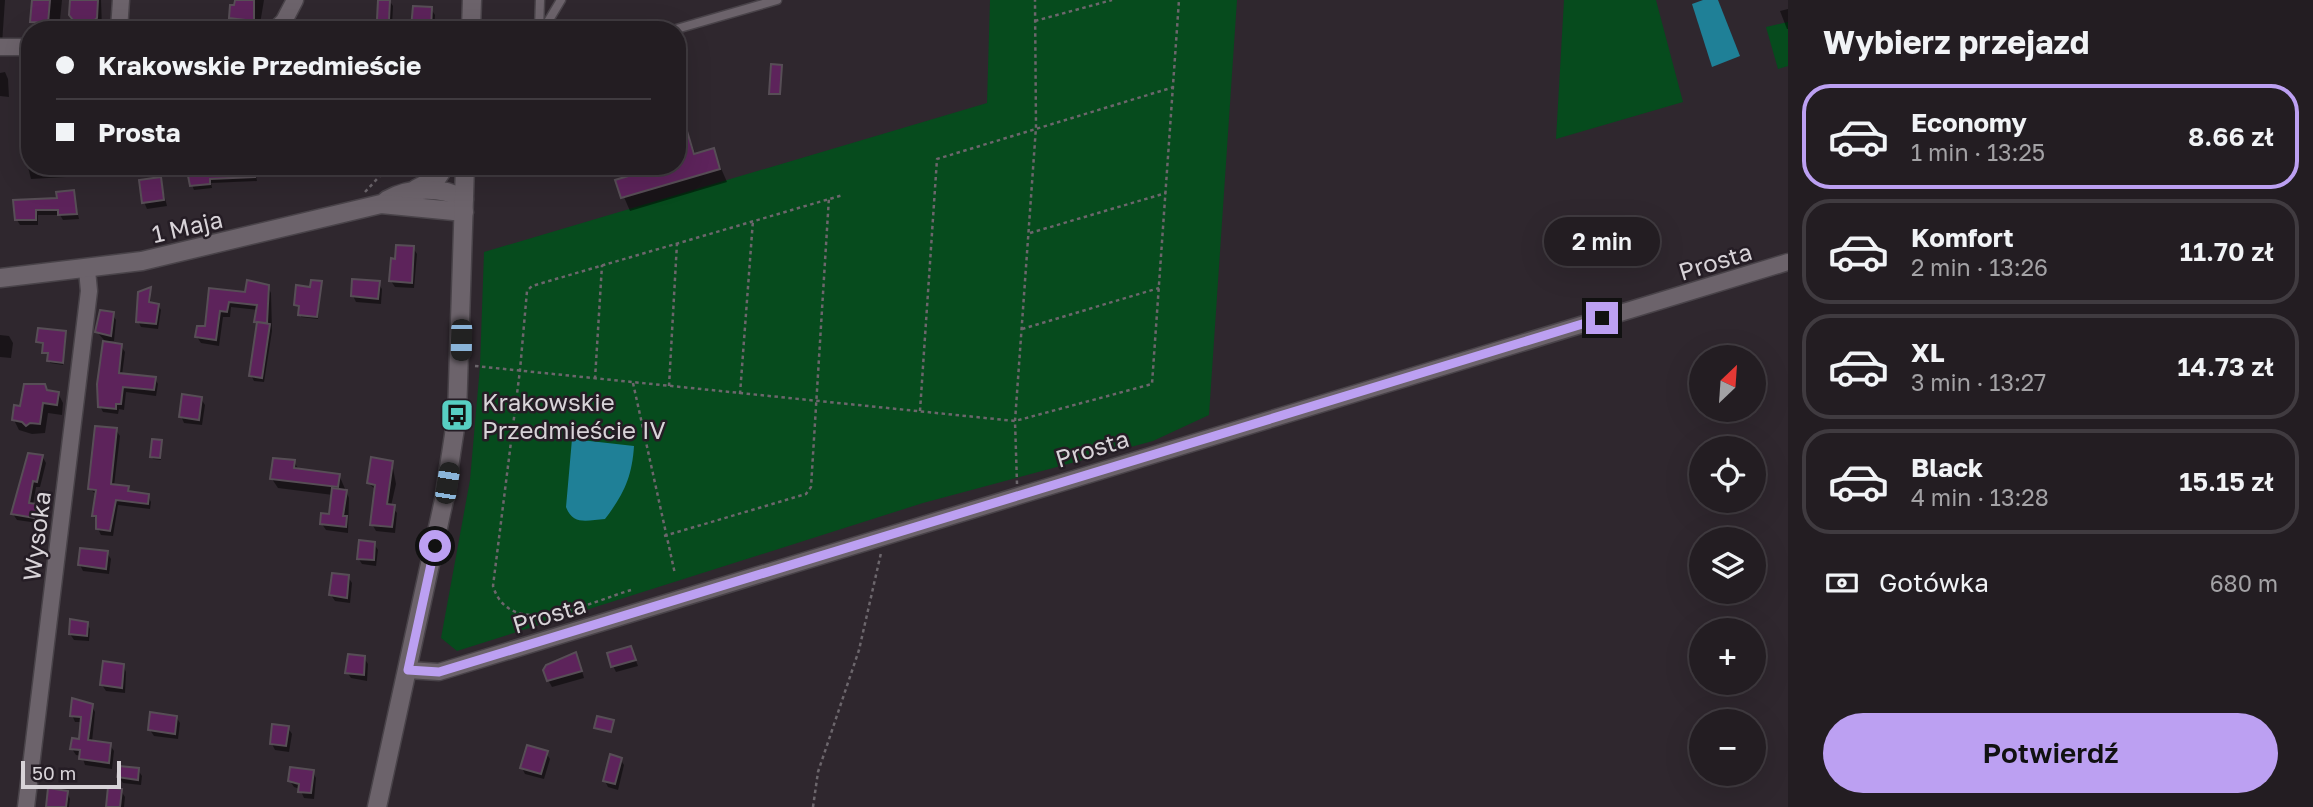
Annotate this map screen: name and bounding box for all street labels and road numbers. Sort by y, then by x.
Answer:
street label: 1 Maja [149,204,225,248]
street label: Prosta [1675,236,1755,286]
street label: Prosta [1052,423,1132,473]
street label: Wysoka [16,489,56,583]
street label: Prosta [509,589,589,639]

